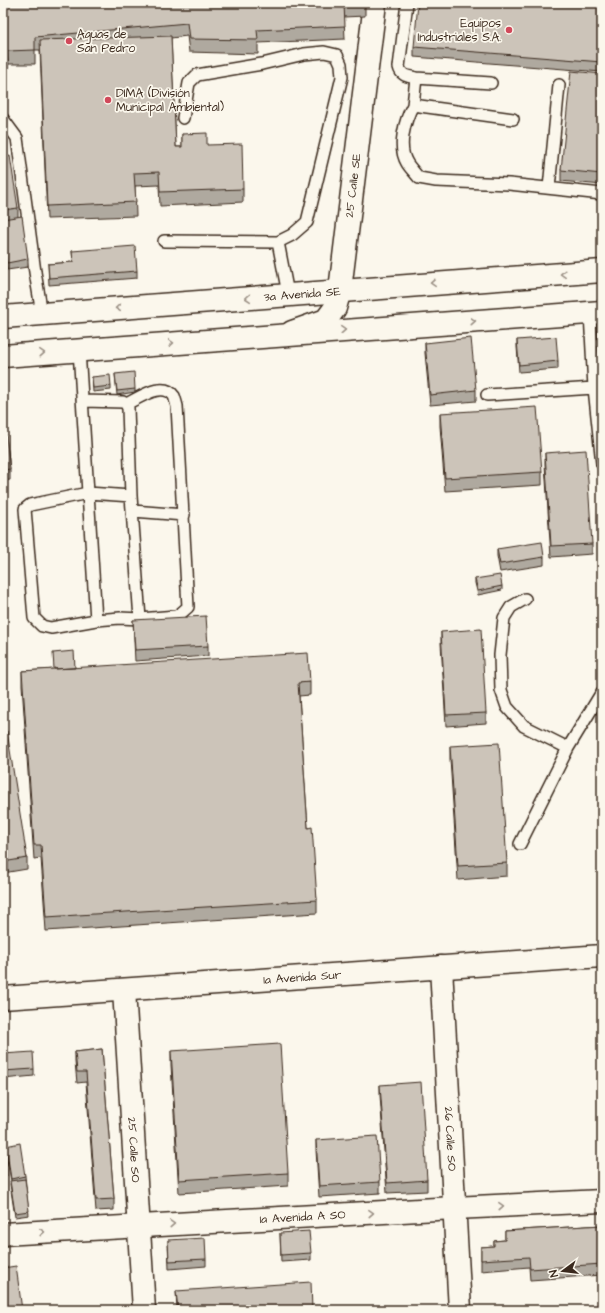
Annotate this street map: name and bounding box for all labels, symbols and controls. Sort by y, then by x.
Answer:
place label: Equipos Industriales S.A. [418,15,501,46]
marker: Equipos Industriales S.A. [504,25,514,35]
place label: Aguas de San Pedro [77,26,136,57]
marker: Aguas de San Pedro [64,36,74,46]
place label: DIMA (División Municipal Ambiental) [116,85,224,116]
marker: DIMA (División Municipal Ambiental) [103,95,113,105]
street label: 25 Calle SE [341,152,366,219]
one-way arrow [560,269,566,278]
one-way arrow [430,279,436,288]
street label: 3a Avenida SE [263,283,341,306]
one-way arrow [245,293,251,302]
one-way arrow [115,303,121,312]
one-way arrow [470,317,476,326]
one-way arrow [340,326,346,335]
one-way arrow [168,339,175,348]
one-way arrow [39,349,45,358]
street label: 1a Avenida Sur [263,966,342,989]
street label: 26 Calle SO [440,1106,460,1172]
street label: 25 Calle SO [123,1116,144,1183]
one-way arrow [498,1202,504,1210]
street label: 1a Avenida A SO [259,1206,346,1228]
one-way arrow [368,1208,374,1217]
one-way arrow [169,1220,175,1229]
one-way arrow [39,1227,45,1236]
north arrow [543,1251,583,1291]
text: N [546,1268,562,1279]

